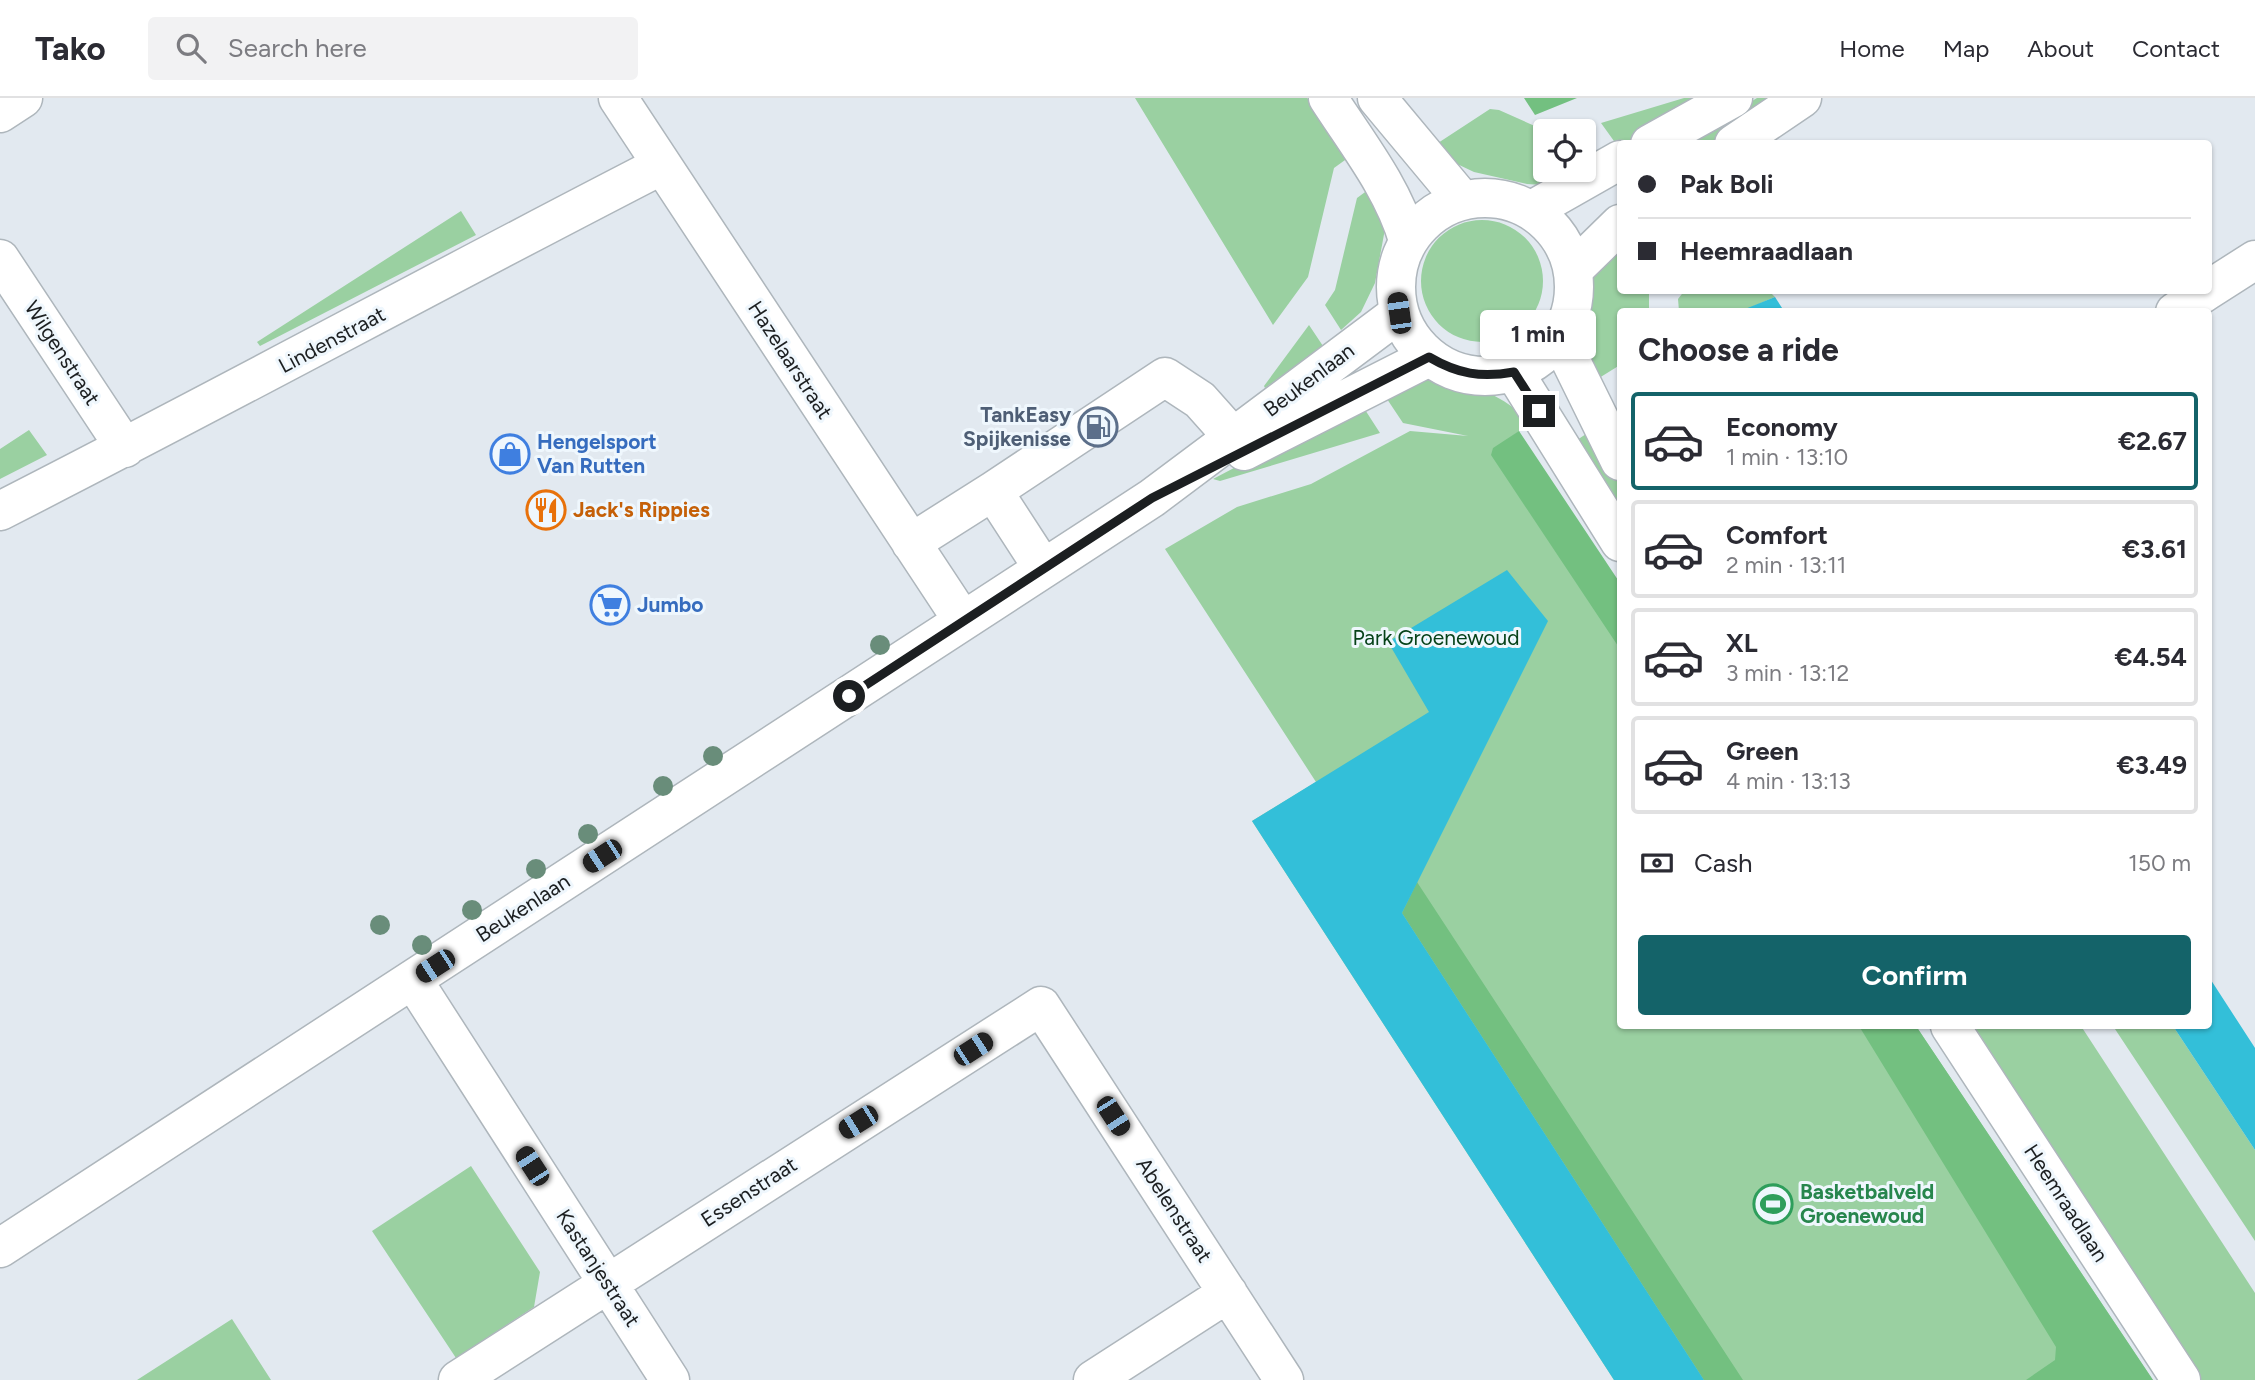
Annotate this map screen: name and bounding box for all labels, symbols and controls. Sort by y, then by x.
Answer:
search box [148,17,638,80]
text: Tako [35,29,106,68]
icon: search [172,29,210,67]
text: Search here [228,32,367,64]
text: Home [1839,34,1905,63]
text: Map [1943,34,1989,63]
text: About [2027,34,2094,63]
text: Contact [2132,34,2220,63]
map controls [1533,119,1596,182]
button: locate [1533,119,1596,182]
text: Pak Boli [1680,168,1774,200]
text: Heemraadlaan [1680,235,1853,267]
car [1386,291,1413,335]
street label: Wilgenstraat [19,296,105,410]
street label: Hazelaarstraat [743,296,838,423]
street label: Lindenstraat [274,301,389,378]
callout: 1 min [1481,310,1597,358]
text: 1 min [1511,320,1565,348]
text: Choose a ride [1638,331,1839,369]
street label: Beukenlaan [1258,337,1359,422]
route end [1523,395,1555,427]
place label: TankEasy Spijkenisse [963,402,1072,451]
fuel station icon: TankEasy Spijkenisse [1077,406,1119,448]
icon: car [1642,410,1705,473]
text: Economy [1726,411,1838,443]
text: €2.67 [2118,425,2187,457]
place label: Hengelsport Van Rutten [537,429,657,478]
shop icon: Hengelsport Van Rutten [489,433,531,475]
text: 1 min · 13:10 [1726,443,1848,471]
restaurant icon: Jack's Rippies [525,489,567,531]
place label: Jack's Rippies [573,497,710,522]
icon: car [1642,518,1705,581]
text: Comfort [1726,519,1828,551]
text: €3.61 [2122,533,2187,565]
text: 2 min · 13:11 [1726,551,1846,579]
supermarket icon: Jumbo [589,584,631,626]
place label: Jumbo [637,592,704,617]
park label: Park Groenewoud [1352,625,1520,650]
icon: car [1642,626,1705,689]
text: XL [1726,627,1758,659]
text: €4.54 [2114,641,2187,673]
text: 3 min · 13:12 [1726,659,1849,687]
route start [833,680,865,712]
icon: car [1642,734,1705,797]
text: Green [1726,735,1799,767]
text: €3.49 [2116,749,2187,781]
text: 4 min · 13:13 [1726,767,1851,795]
car [579,836,626,876]
icon: cash [1638,844,1676,882]
text: Cash [1694,847,1753,879]
text: 150 m [2128,849,2191,877]
street label: Beukenlaan [471,868,574,947]
button: Confirm [1638,935,2191,1015]
car [412,946,459,986]
car [950,1029,997,1069]
car [1093,1093,1134,1139]
car [835,1102,882,1142]
street label: Heemraadlaan [2019,1139,2114,1266]
car [512,1143,553,1189]
street label: Essenstraat [696,1151,801,1232]
street label: Abelenstraat [1131,1153,1218,1267]
place label: Basketbalveld Groenewoud [1800,1179,1934,1228]
sports icon: Basketbalveld Groenewoud [1752,1183,1794,1225]
street label: Kastanjestraat [551,1204,646,1331]

